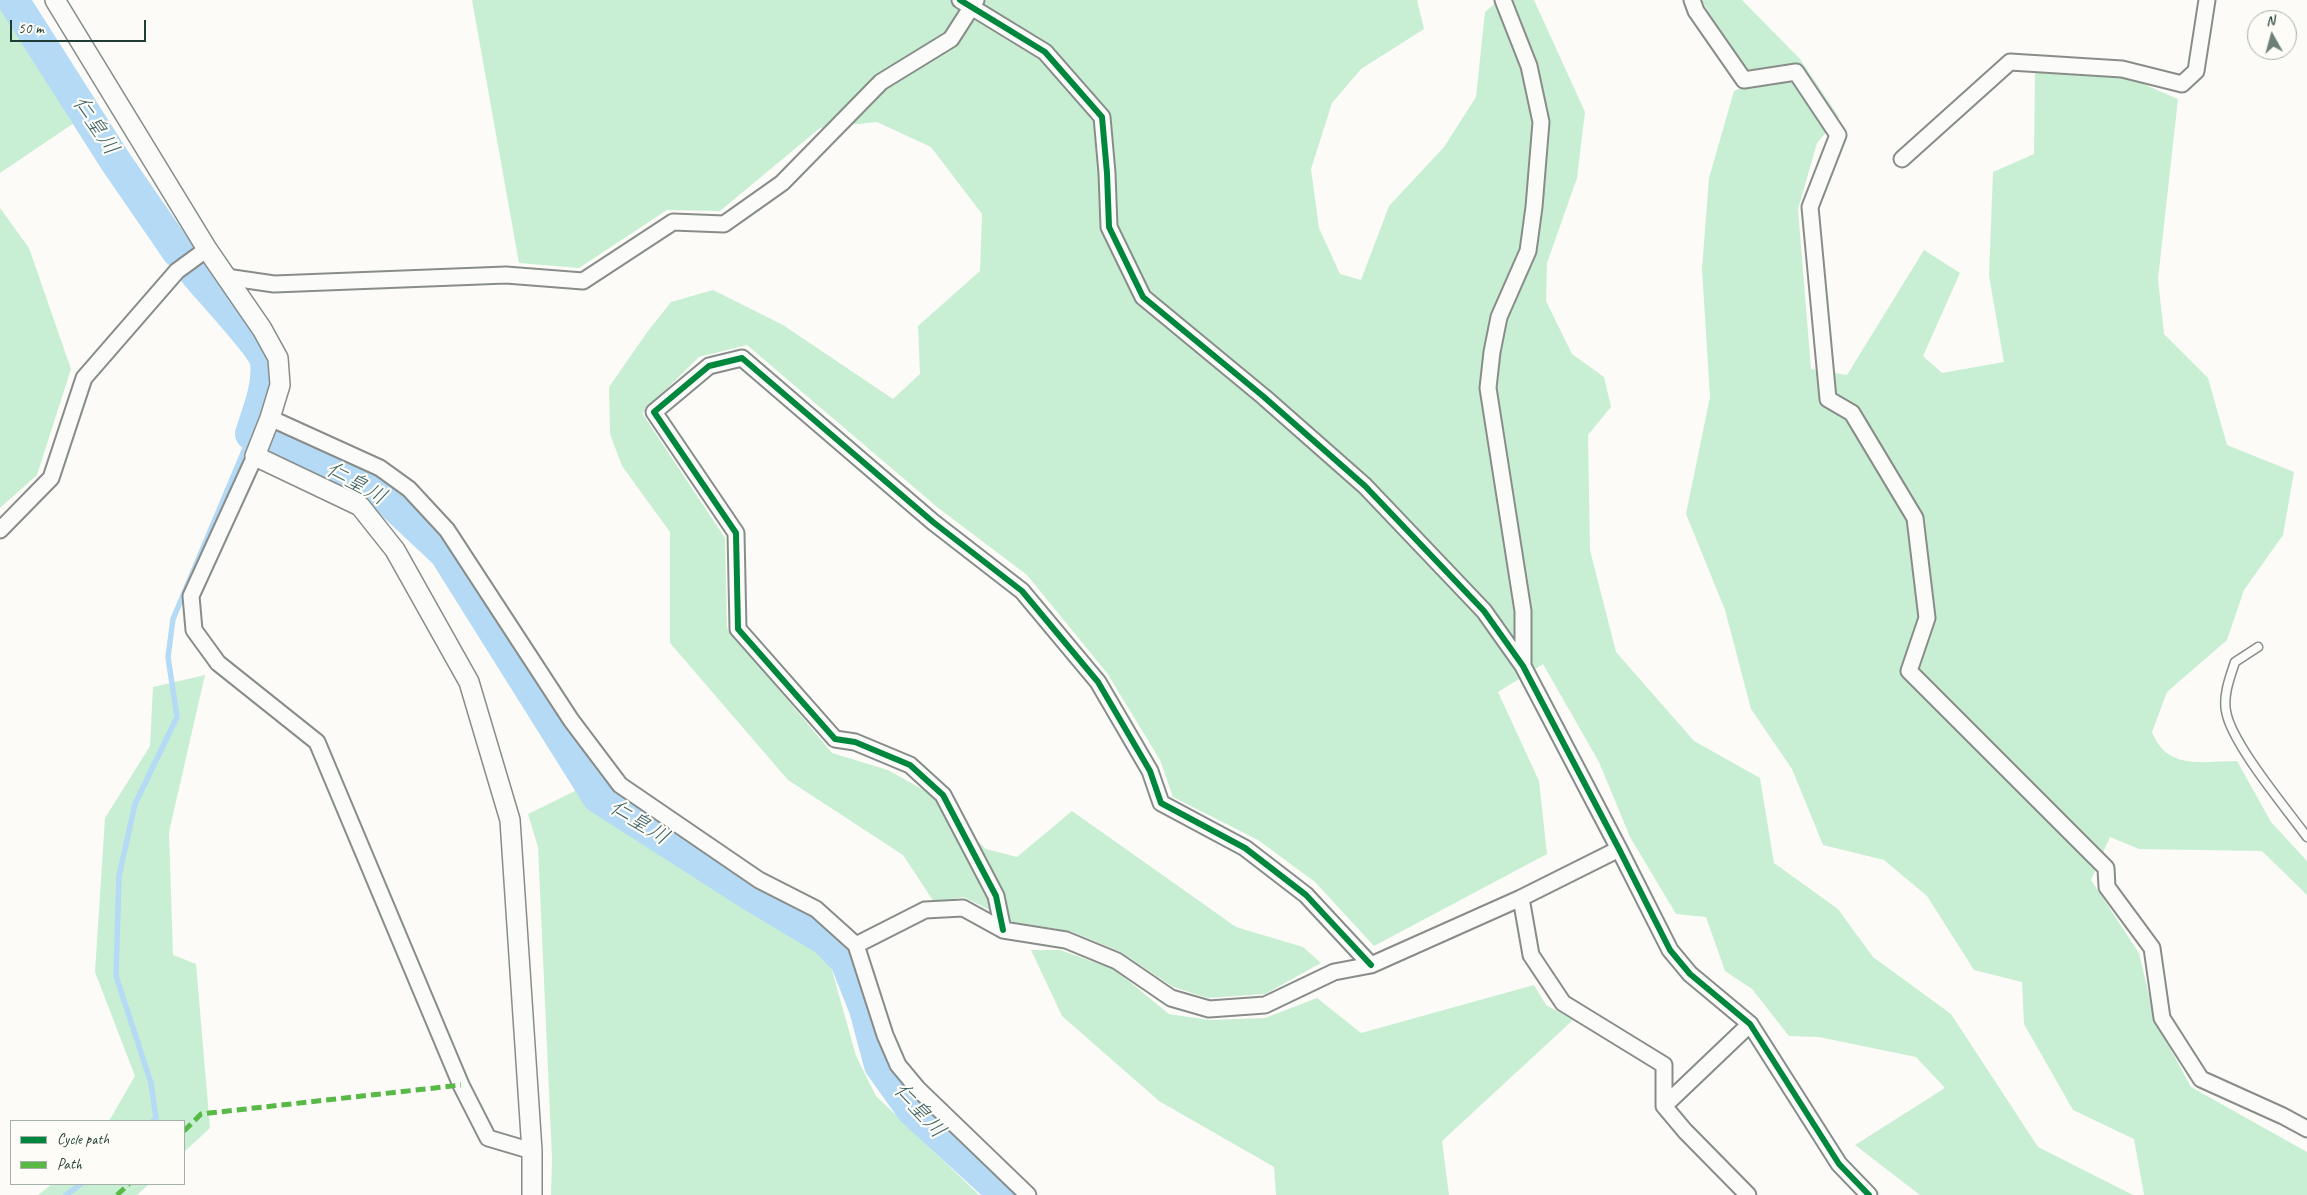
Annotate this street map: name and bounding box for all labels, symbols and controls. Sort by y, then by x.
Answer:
scale bar [12,10,149,42]
north arrow [2247,10,2297,60]
text: N [2265,12,2276,30]
text: 50 m [18,19,44,38]
water label: 仁皇川 [66,91,124,161]
water label: 仁皇川 [321,456,391,512]
water label: 仁皇川 [604,794,674,852]
water label: 仁皇川 [887,1078,951,1144]
legend [10,1120,185,1185]
text: Cycle path [57,1130,109,1149]
text: Path [57,1155,82,1174]

